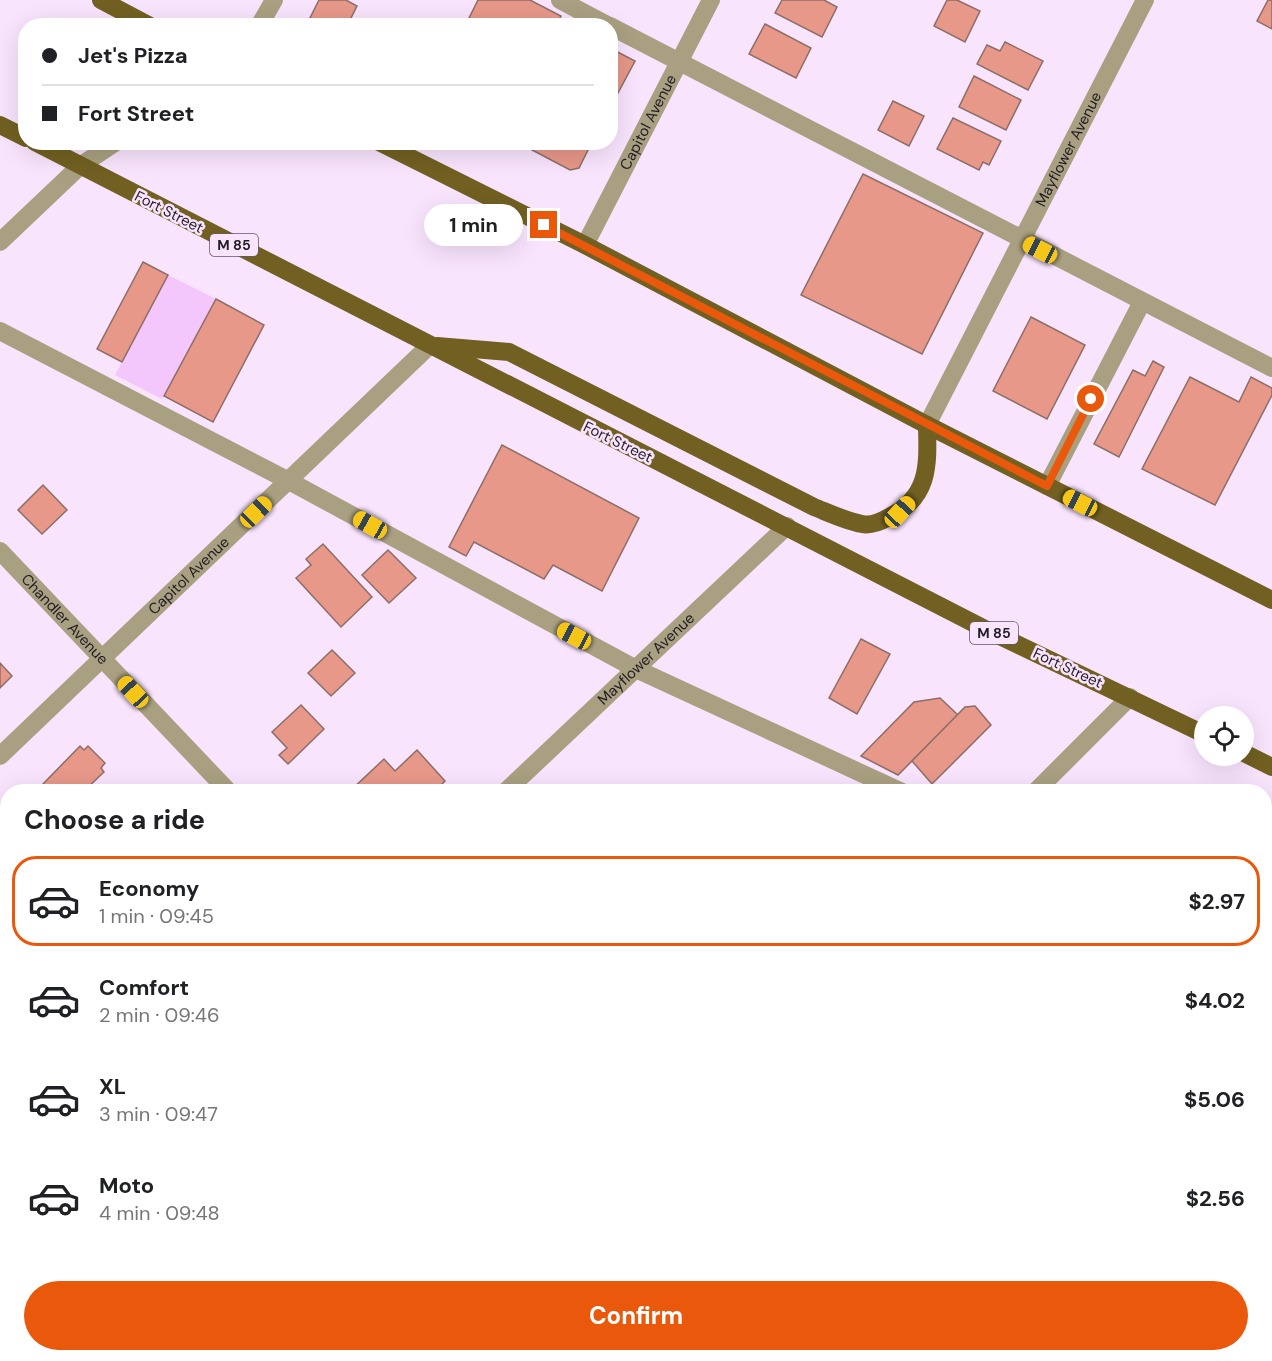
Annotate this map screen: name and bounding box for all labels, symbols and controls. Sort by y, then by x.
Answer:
text: Jet's Pizza [78,41,188,70]
street label: Capitol Avenue [615,71,681,173]
street label: Mayflower Avenue [1031,88,1106,210]
text: Fort Street [78,99,194,128]
street label: Fort Street [131,186,207,238]
callout: 1 min [424,204,523,246]
route end [530,211,557,238]
text: 1 min [449,212,498,238]
road number: M 85 [210,234,258,256]
car [1020,234,1060,266]
route start [1077,385,1104,412]
street label: Fort Street [580,417,656,467]
car [1060,487,1100,519]
car [237,493,275,531]
car [881,493,919,531]
car [350,508,390,542]
street label: Capitol Avenue [144,532,234,619]
street label: Chandler Avenue [17,569,113,669]
street label: Mayflower Avenue [593,608,699,709]
car [554,620,594,652]
road number: M 85 [970,622,1018,644]
street label: Fort Street [1030,643,1106,693]
car [114,673,152,711]
map controls [1194,706,1254,766]
button: locate [1194,706,1254,766]
text: Choose a ride [24,802,205,837]
icon: car [27,874,81,928]
text: Economy [99,874,199,903]
text: $2.97 [1189,887,1245,916]
text: 1 min · 09:45 [99,903,214,929]
icon: car [27,973,81,1027]
text: Comfort [99,973,189,1002]
text: $4.02 [1185,986,1245,1015]
text: 2 min · 09:46 [99,1002,220,1028]
icon: car [27,1072,81,1126]
text: XL [99,1072,126,1101]
text: $5.06 [1184,1085,1245,1114]
text: 3 min · 09:47 [99,1101,218,1127]
icon: car [27,1171,81,1225]
text: Moto [99,1171,154,1200]
text: $2.56 [1186,1184,1245,1213]
text: 4 min · 09:48 [99,1200,220,1226]
button: Confirm [24,1281,1248,1350]

